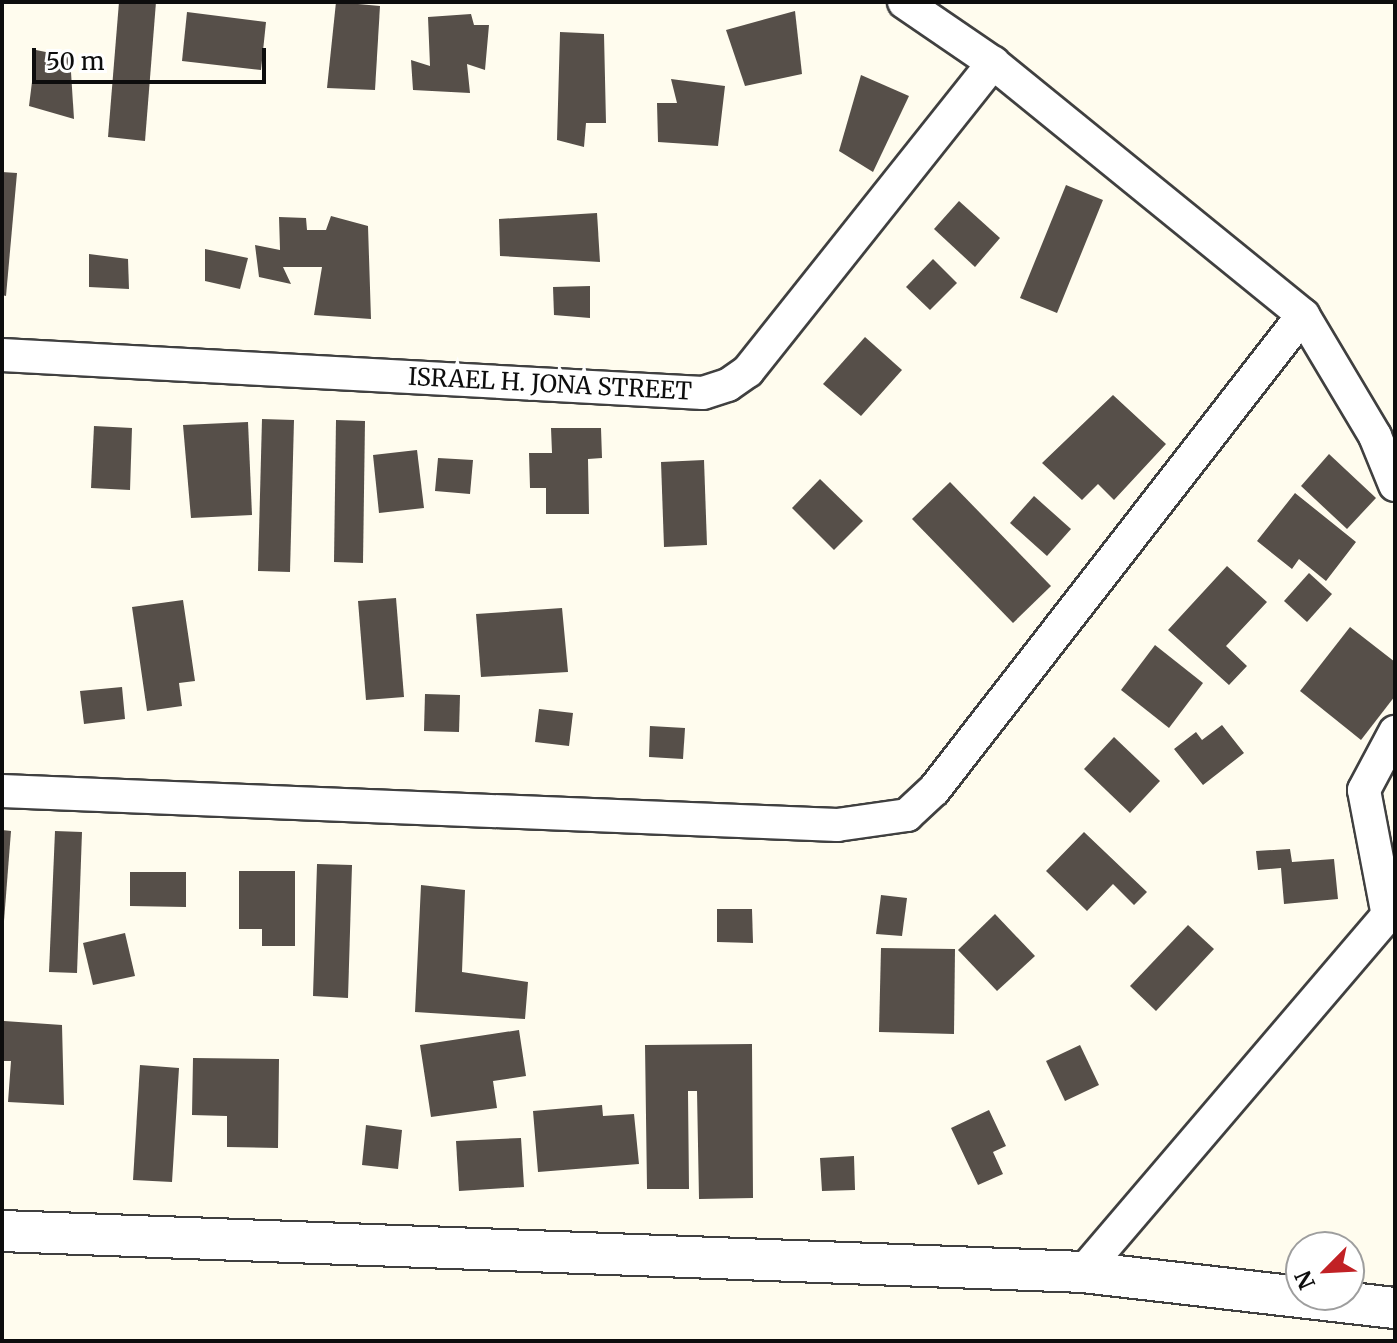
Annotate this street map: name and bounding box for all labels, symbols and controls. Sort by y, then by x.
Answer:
scale bar [36,32,270,82]
text: 50 m [46,46,105,77]
street label: ISRAEL H. JONA STREET [408,362,692,406]
north arrow [1285,1231,1365,1311]
text: N [1289,1266,1321,1294]

